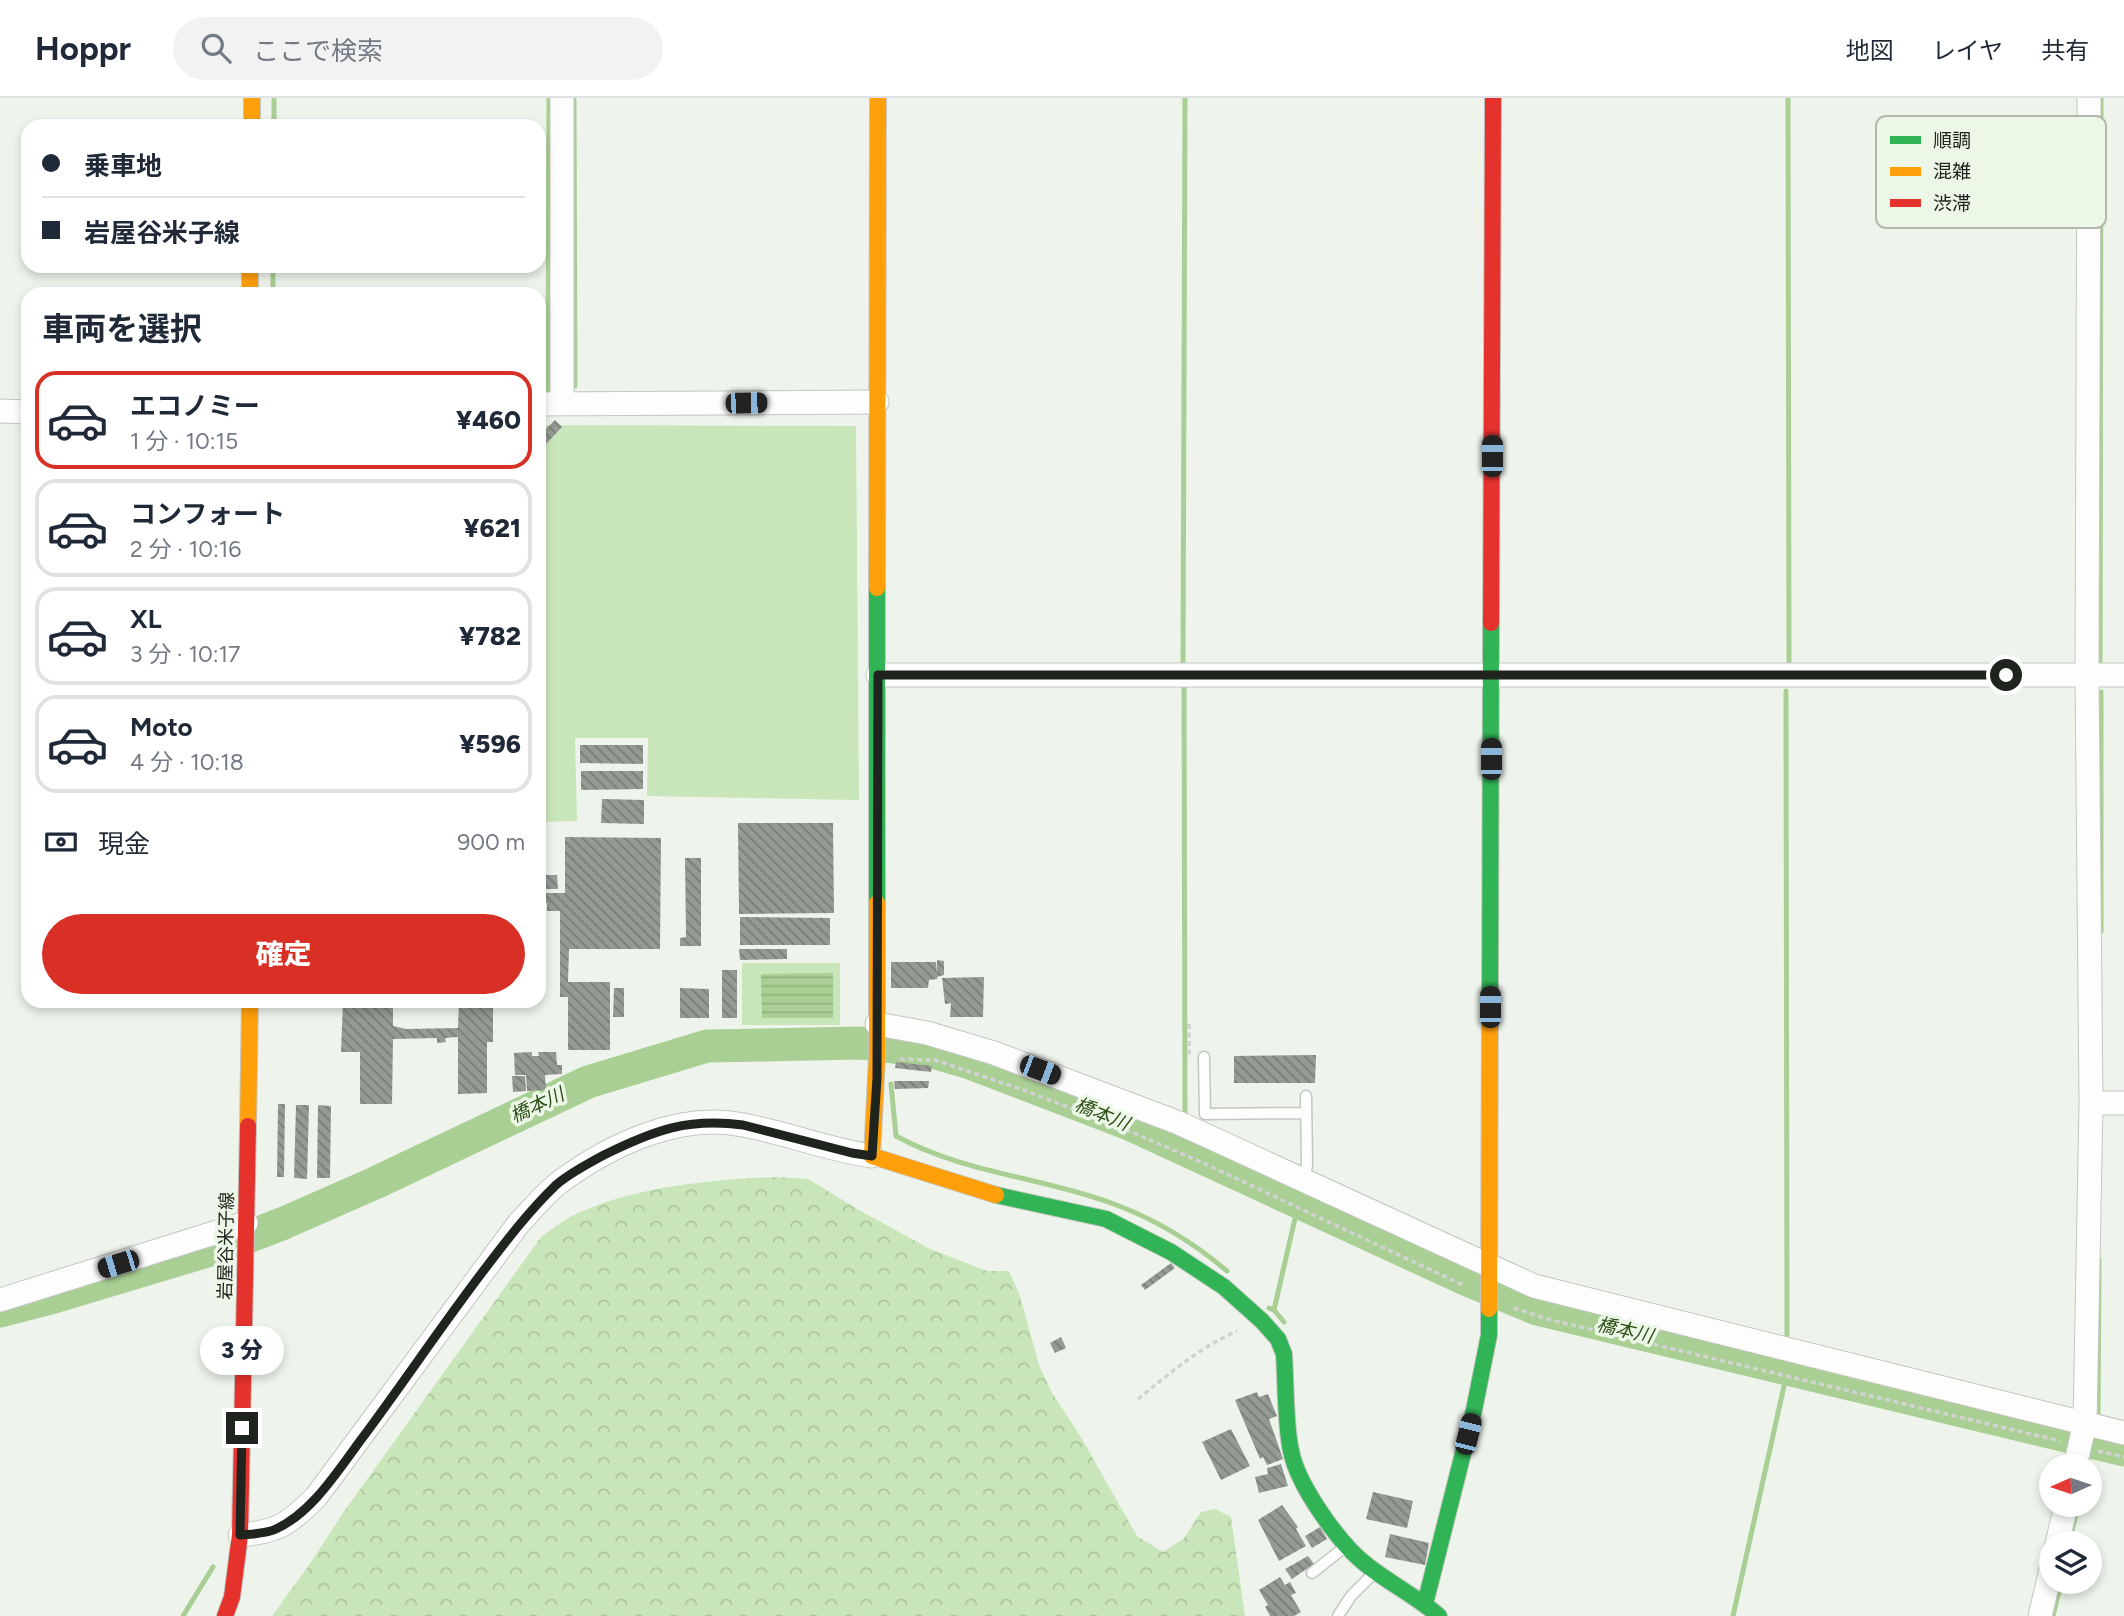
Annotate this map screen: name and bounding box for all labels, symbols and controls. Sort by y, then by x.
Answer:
search box [173,17,663,80]
text: Hoppr [35,29,131,68]
icon: search [197,29,235,67]
text: ここで検索 [253,35,383,67]
text: 地図 [1846,36,1894,65]
text: レイヤ [1932,36,2003,65]
text: 共有 [2041,36,2089,65]
legend [1876,116,2106,228]
text: 順調 [1933,129,1971,152]
text: 乗車地 [84,150,162,182]
text: 混雑 [1933,160,1971,183]
text: 渋滞 [1933,192,1971,215]
text: 岩屋谷米子線 [84,217,240,249]
text: 車両を選択 [42,310,202,348]
icon: car [46,389,109,452]
text: エコノミー [130,390,260,422]
car [725,392,768,414]
text: ¥460 [456,404,521,436]
text: 1 分 · 10:15 [130,427,238,455]
car [1482,435,1503,477]
icon: car [46,497,109,560]
text: コンフォート [130,498,285,530]
text: ¥621 [463,512,521,544]
text: 2 分 · 10:16 [130,535,241,563]
text: XL [130,603,162,635]
icon: car [46,605,109,668]
text: ¥782 [459,620,521,652]
text: 3 分 · 10:17 [130,640,240,668]
route start [1990,659,2022,691]
text: Moto [130,711,193,743]
icon: car [46,713,109,776]
text: ¥596 [459,728,521,760]
car [1481,738,1502,780]
text: 4 分 · 10:18 [130,748,244,776]
icon: cash [42,823,80,861]
text: 現金 [98,828,150,860]
text: 900 m [457,828,525,856]
button: 確定 [42,914,525,994]
car [1480,986,1501,1028]
car [1017,1053,1064,1087]
water label: 橋本川 [506,1082,569,1127]
water label: 橋本川 [1071,1093,1135,1136]
street label: 岩屋谷米子線 [214,1192,238,1300]
car [95,1248,142,1280]
water label: 橋本川 [1595,1312,1657,1348]
callout: 3 分 [200,1326,284,1376]
text: 3 分 [221,1336,263,1364]
car [1453,1411,1484,1457]
route end [226,1412,258,1444]
north arrow [2039,1454,2102,1517]
map controls [2039,1454,2102,1594]
button: layers [2039,1531,2102,1594]

